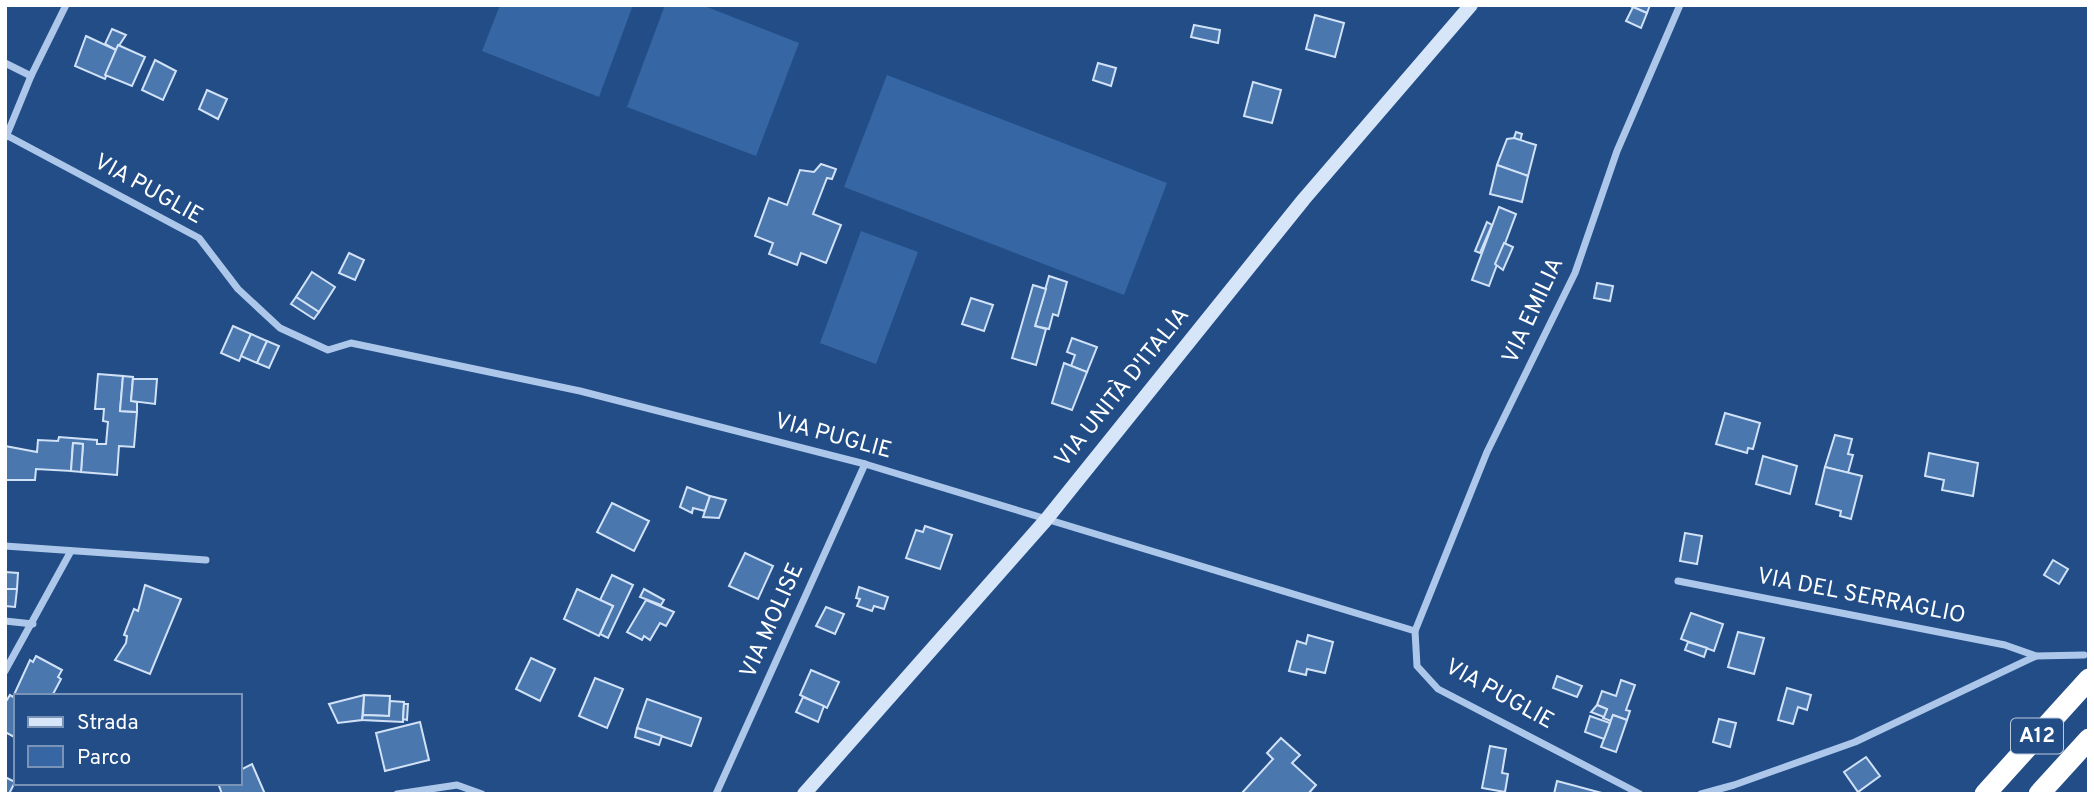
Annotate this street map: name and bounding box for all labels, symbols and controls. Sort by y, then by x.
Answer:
street label: VIA PUGLIE [88,148,208,232]
street label: VIA EMILIA [1497,253,1571,369]
street label: VIA UNITÀ D'ITALIA [1049,301,1197,474]
street label: VIA PUGLIE [771,407,895,467]
street label: VIA MOLISE [735,559,811,683]
street label: VIA DEL SERRAGLIO [1754,563,1968,631]
street label: VIA PUGLIE [1439,653,1559,737]
legend [14,694,242,785]
text: Strada [77,710,138,737]
road number: A12 [2011,718,2063,754]
text: Parco [77,745,131,772]

